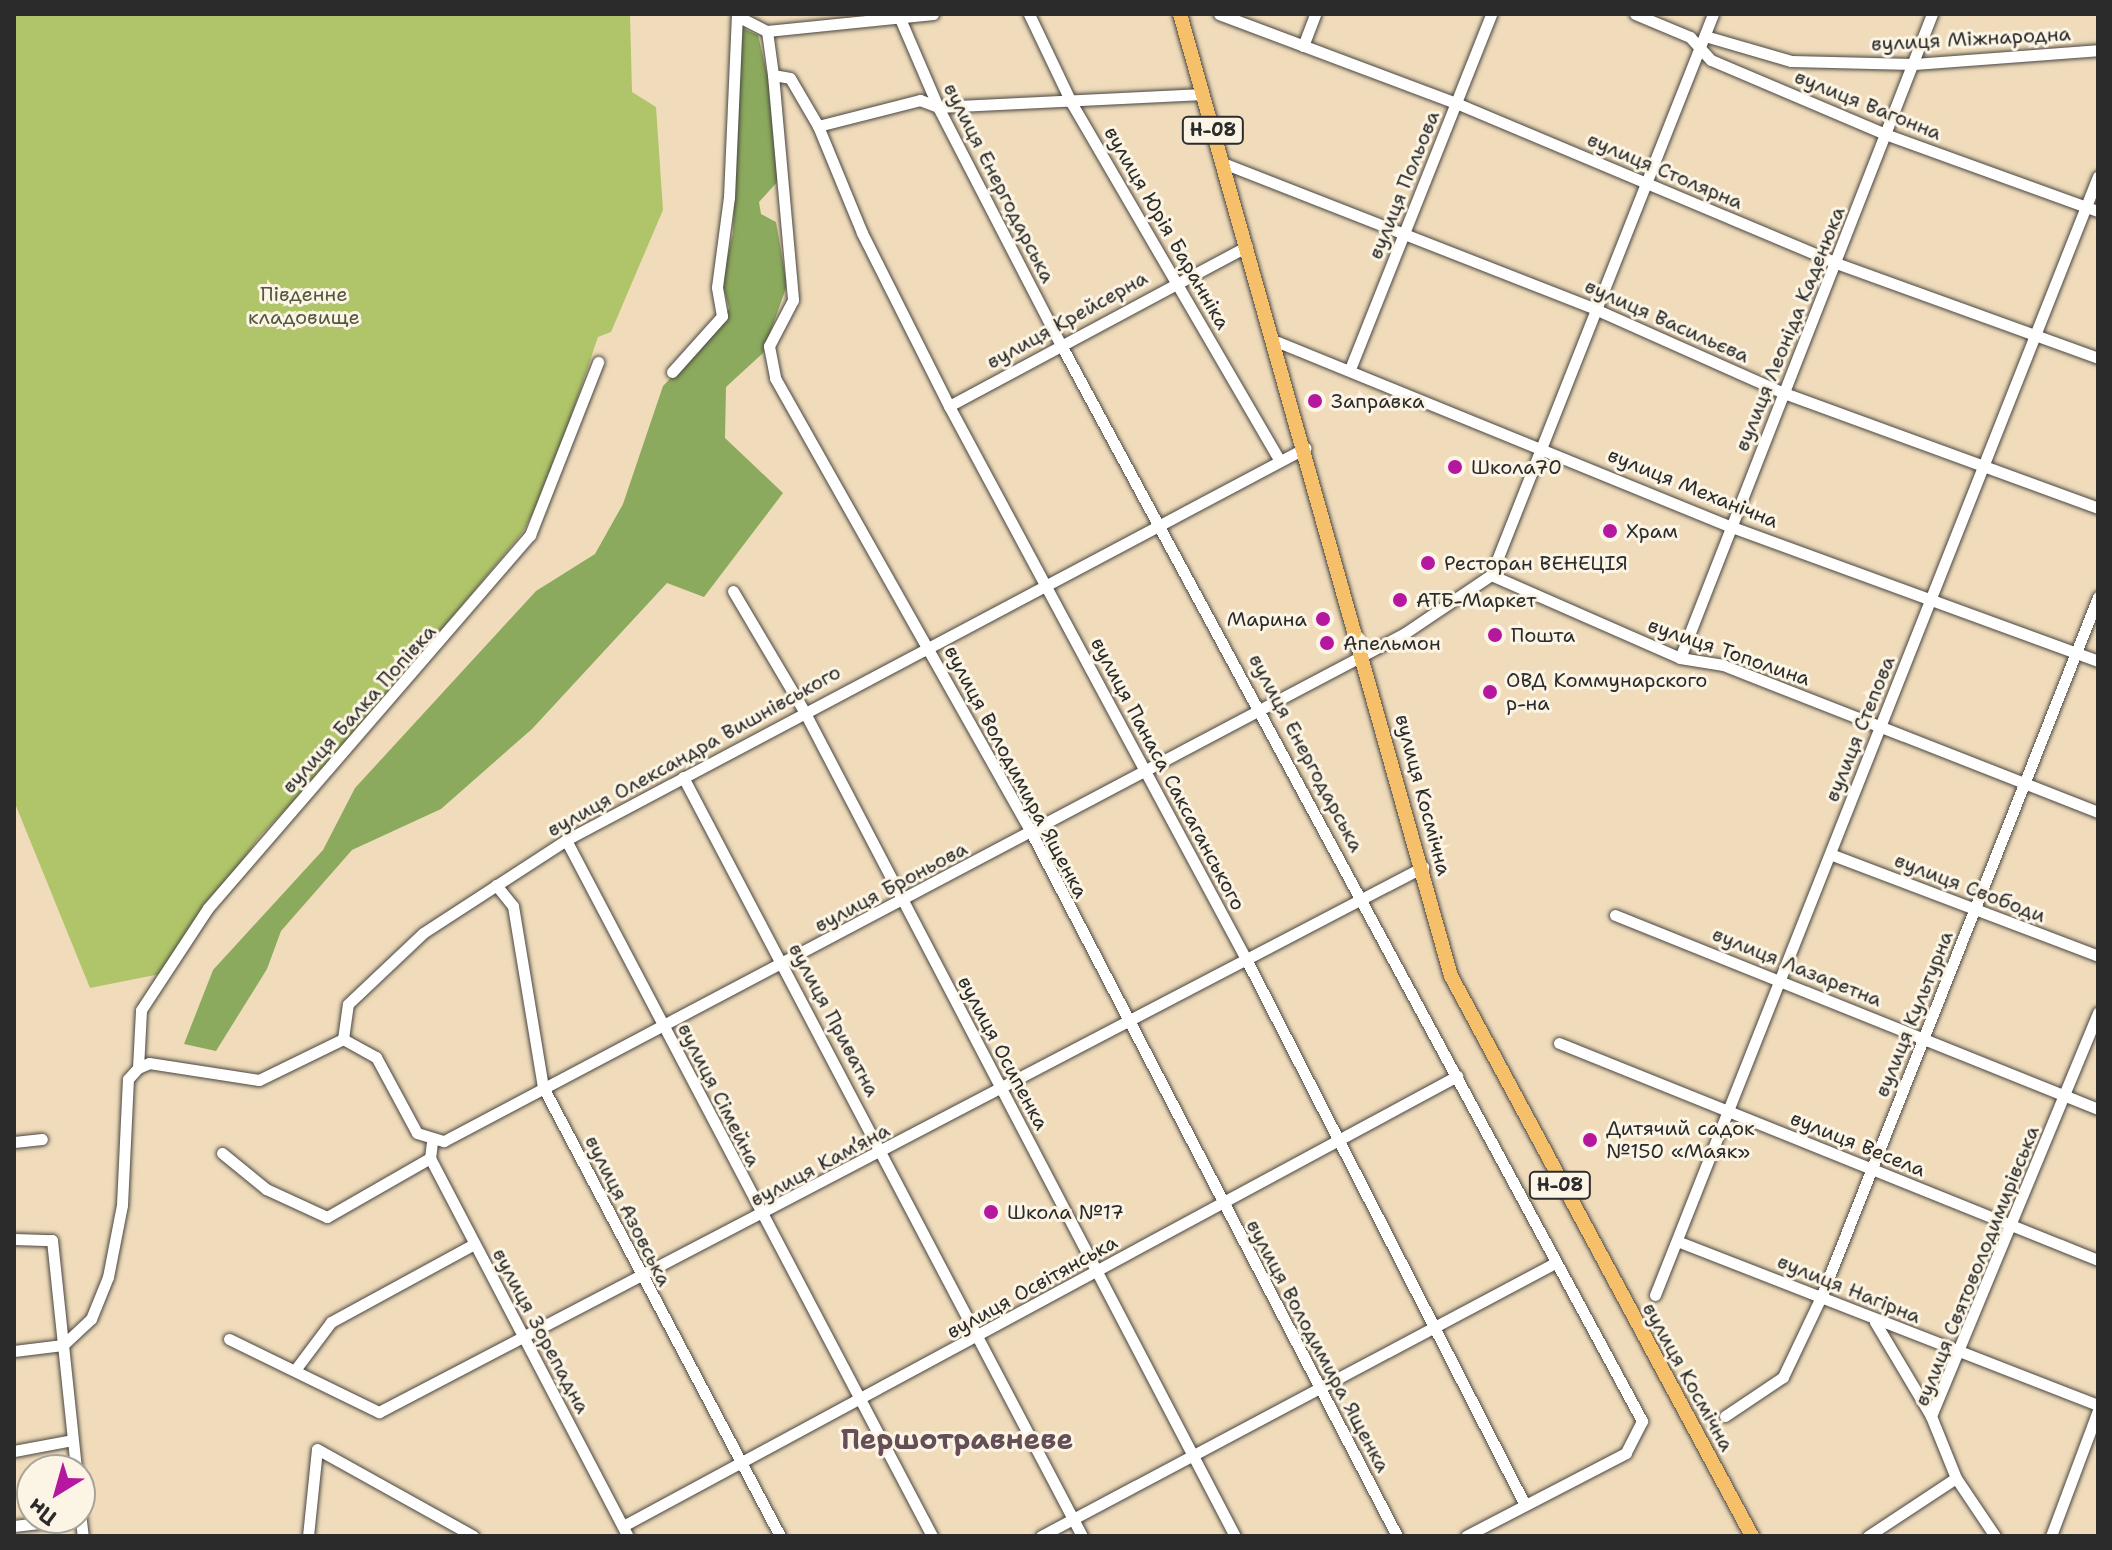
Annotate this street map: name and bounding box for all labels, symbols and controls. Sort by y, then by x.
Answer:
street label: вулиця Міжнародна [1870,22,2072,56]
street label: вулиця Вагонна [1791,65,1945,145]
street label: вулиця Енергодарська [938,79,1060,287]
street label: вулиця Польова [1363,107,1445,263]
road number: Н-08 [1181,116,1245,144]
street label: вулиця Юрія Баранніка [1099,122,1235,334]
street label: вулиця Столярна [1584,127,1746,215]
street label: вулиця Леоніда Каденюка [1730,203,1850,455]
street label: вулиця Крейсерна [982,266,1152,374]
street label: вулиця Васильєва [1581,274,1753,368]
park label: Південне кладовище [248,283,360,330]
place label: Заправка [1331,389,1424,413]
marker: Заправка [1306,392,1324,410]
street label: вулиця Механічна [1604,443,1782,533]
place label: Школа70 [1471,455,1562,479]
marker: Школа70 [1446,458,1464,476]
place label: Храм [1626,519,1678,543]
marker: Храм [1601,522,1619,540]
place label: Ресторан ВЕНЕЦІЯ [1444,551,1628,575]
marker: Ресторан ВЕНЕЦІЯ [1419,554,1437,572]
place label: АТБ-Маркет [1416,588,1536,612]
marker: АТБ-Маркет [1391,591,1409,609]
place label: Марина [1227,607,1307,631]
marker: Марина [1314,610,1332,628]
street label: вулиця Тополина [1645,613,1813,691]
street label: вулиця Балка Попівка [277,620,441,798]
place label: Пошта [1511,623,1575,647]
marker: Пошта [1486,626,1504,644]
place label: Апельмон [1343,631,1441,655]
street label: вулиця Панаса Саксаганського [1086,633,1250,915]
marker: Апельмон [1318,634,1336,652]
street label: вулиця Володимира Ященка [939,642,1093,902]
street label: вулиця Енергодарська [1244,650,1368,856]
street label: вулиця Степова [1820,653,1900,805]
street label: вулиця Олександра Вишнівського [543,660,845,842]
place label: ОВД Коммунарского р-на [1506,668,1707,715]
marker: ОВД Коммунарского р-на [1481,683,1499,701]
street label: вулиця Космічна [1390,712,1456,878]
street label: вулиця Броньова [810,837,972,937]
street label: вулиця Свободи [1891,848,2049,928]
street label: вулиця Лазаретна [1709,922,1885,1012]
street label: вулиця Культурна [1870,928,1958,1100]
street label: вулиця Приватна [783,939,885,1101]
street label: вулиця Осипенка [952,972,1054,1134]
street label: вулиця Сімейна [672,1019,766,1171]
street label: вулиця Весела [1787,1106,1929,1182]
place label: Дитячий садок №150 «Маяк» [1606,1116,1755,1163]
street label: вулиця Кам’яна [746,1118,894,1212]
street label: вулиця Святоволодимирівська [1910,1122,2044,1410]
marker: Дитячий садок №150 «Маяк» [1581,1131,1599,1149]
street label: вулиця Азовська [580,1132,676,1290]
road number: Н-08 [1528,1171,1592,1199]
place label: Школа №17 [1007,1200,1124,1224]
marker: Школа №17 [982,1203,1000,1221]
street label: вулиця Володимира Ященка [1241,1216,1395,1476]
street label: вулиця Освітянська [942,1230,1122,1344]
street label: вулиця Зорепадна [487,1244,595,1418]
street label: вулиця Нагірна [1774,1249,1924,1329]
street label: вулиця Космічна [1637,1299,1739,1455]
district label: Першотравневе [841,1422,1073,1456]
north arrow [16,1454,96,1534]
text: Пн [22,1492,63,1532]

